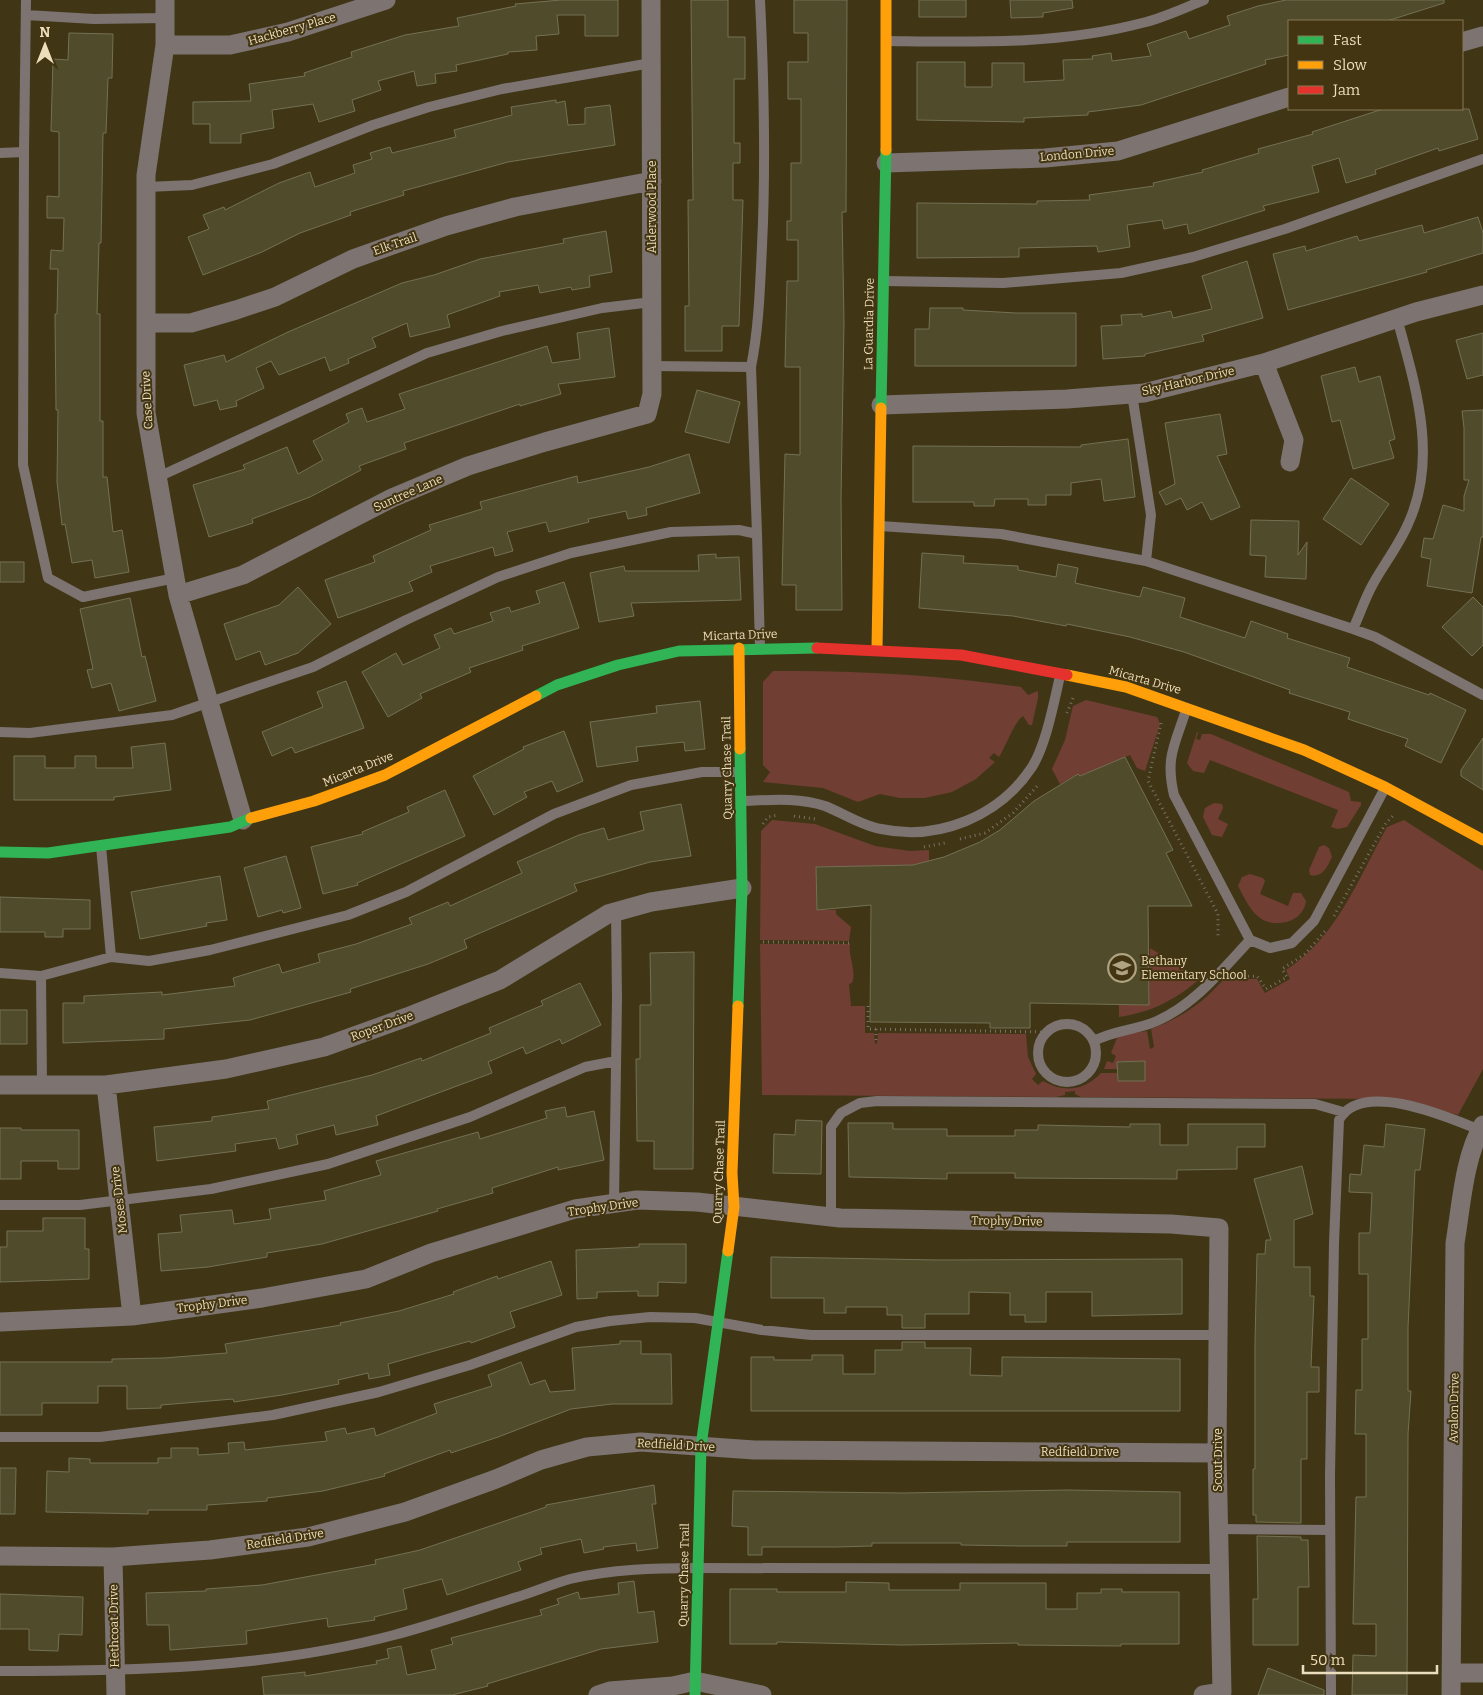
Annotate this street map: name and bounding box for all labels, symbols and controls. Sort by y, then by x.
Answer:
street label: Hackberry Place [246,10,338,48]
north arrow [20,20,70,70]
legend [1288,20,1463,110]
text: N [40,24,51,41]
text: Fast [1333,31,1362,49]
text: Slow [1333,56,1368,74]
text: Jam [1332,81,1361,99]
street label: London Drive [1039,144,1115,164]
street label: Alderwood Place [645,161,659,253]
street label: Elk Trail [371,230,419,258]
street label: La Guardia Drive [861,278,877,370]
street label: Sky Harbor Drive [1140,364,1236,398]
street label: Case Drive [138,371,156,429]
street label: Suntree Lane [371,472,445,514]
street label: Micarta Drive [702,627,778,643]
street label: Micarta Drive [1107,663,1183,697]
street label: Quarry Chase Trail [719,716,735,820]
street label: Micarta Drive [321,748,395,790]
school or university icon: Bethany Elementary School [1107,953,1137,983]
place label: Bethany Elementary School [1141,954,1247,982]
street label: Roper Drive [349,1008,415,1044]
street label: Quarry Chase Trail [710,1119,728,1224]
street label: Moses Drive [108,1166,130,1234]
street label: Trophy Drive [567,1195,639,1219]
street label: Trophy Drive [971,1213,1043,1229]
street label: Trophy Drive [176,1293,248,1315]
street label: Avalon Drive [1446,1373,1462,1443]
street label: Scout Drive [1211,1428,1225,1492]
street label: Redfield Drive [637,1436,715,1454]
street label: Redfield Drive [1041,1445,1119,1459]
street label: Quarry Chase Trail [676,1523,692,1627]
street label: Redfield Drive [245,1526,325,1552]
street label: Hethcoat Drive [106,1584,122,1668]
scale bar [1303,1642,1437,1674]
text: 50 m [1310,1651,1346,1669]

